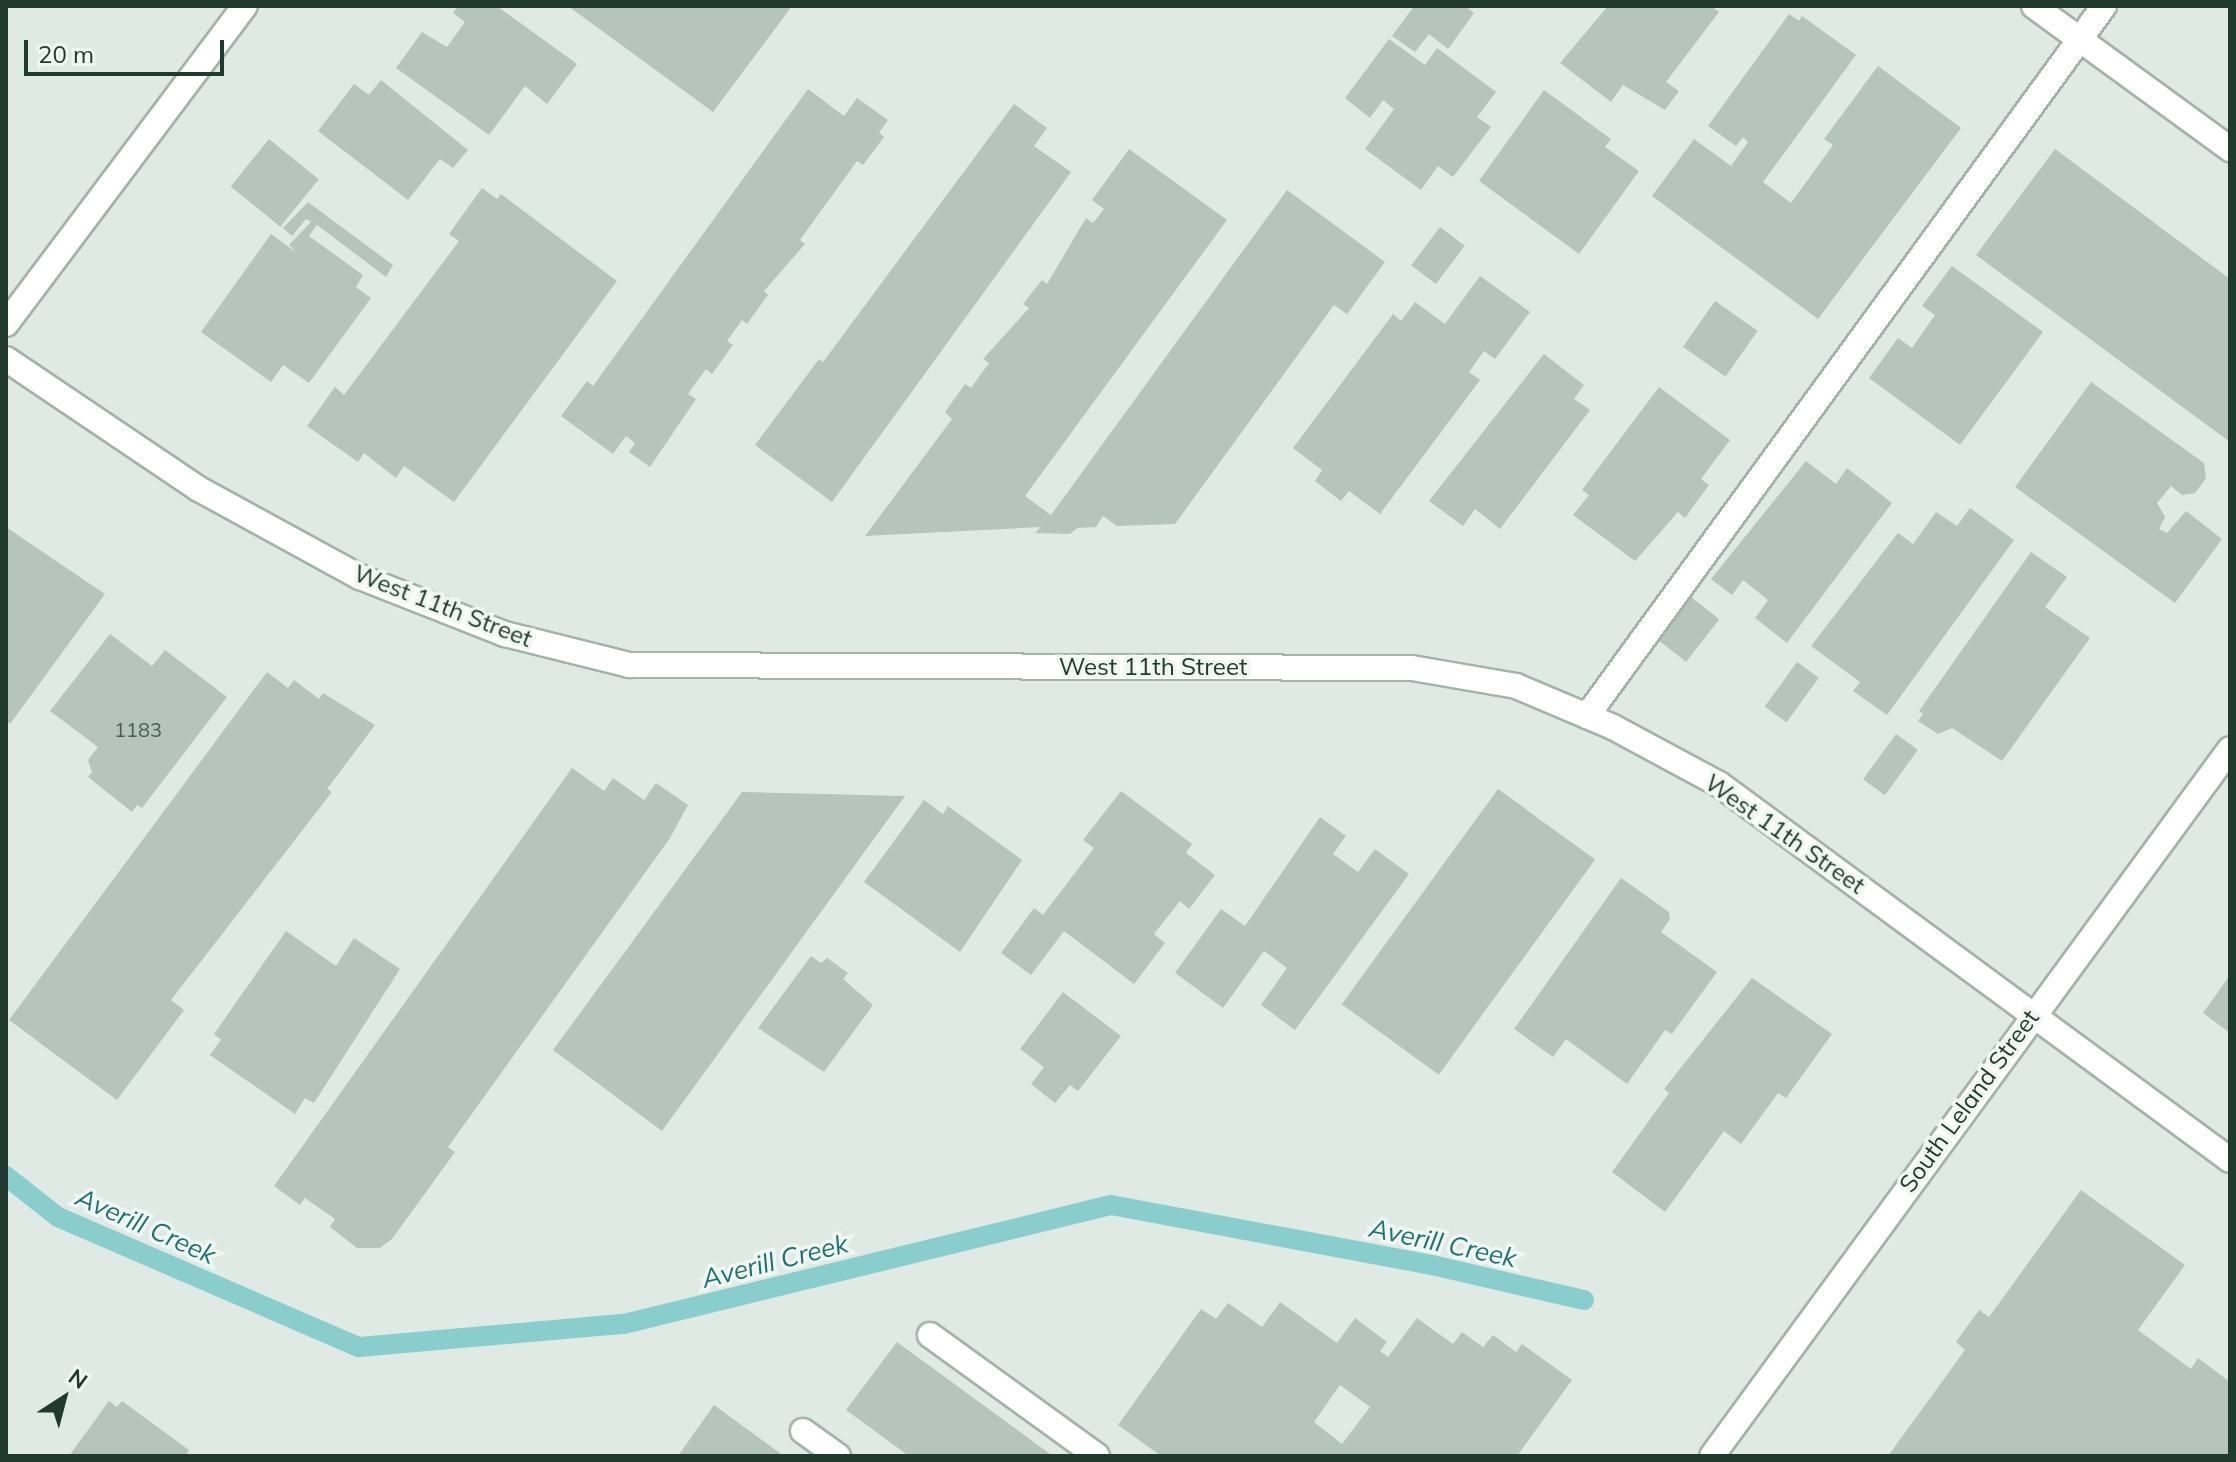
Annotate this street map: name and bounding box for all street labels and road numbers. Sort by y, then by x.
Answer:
street label: West 11th Street [350,559,536,653]
street label: West 11th Street [1059,653,1247,681]
street label: West 11th Street [1699,768,1871,900]
street label: South Leland Street [1893,1004,2045,1198]

